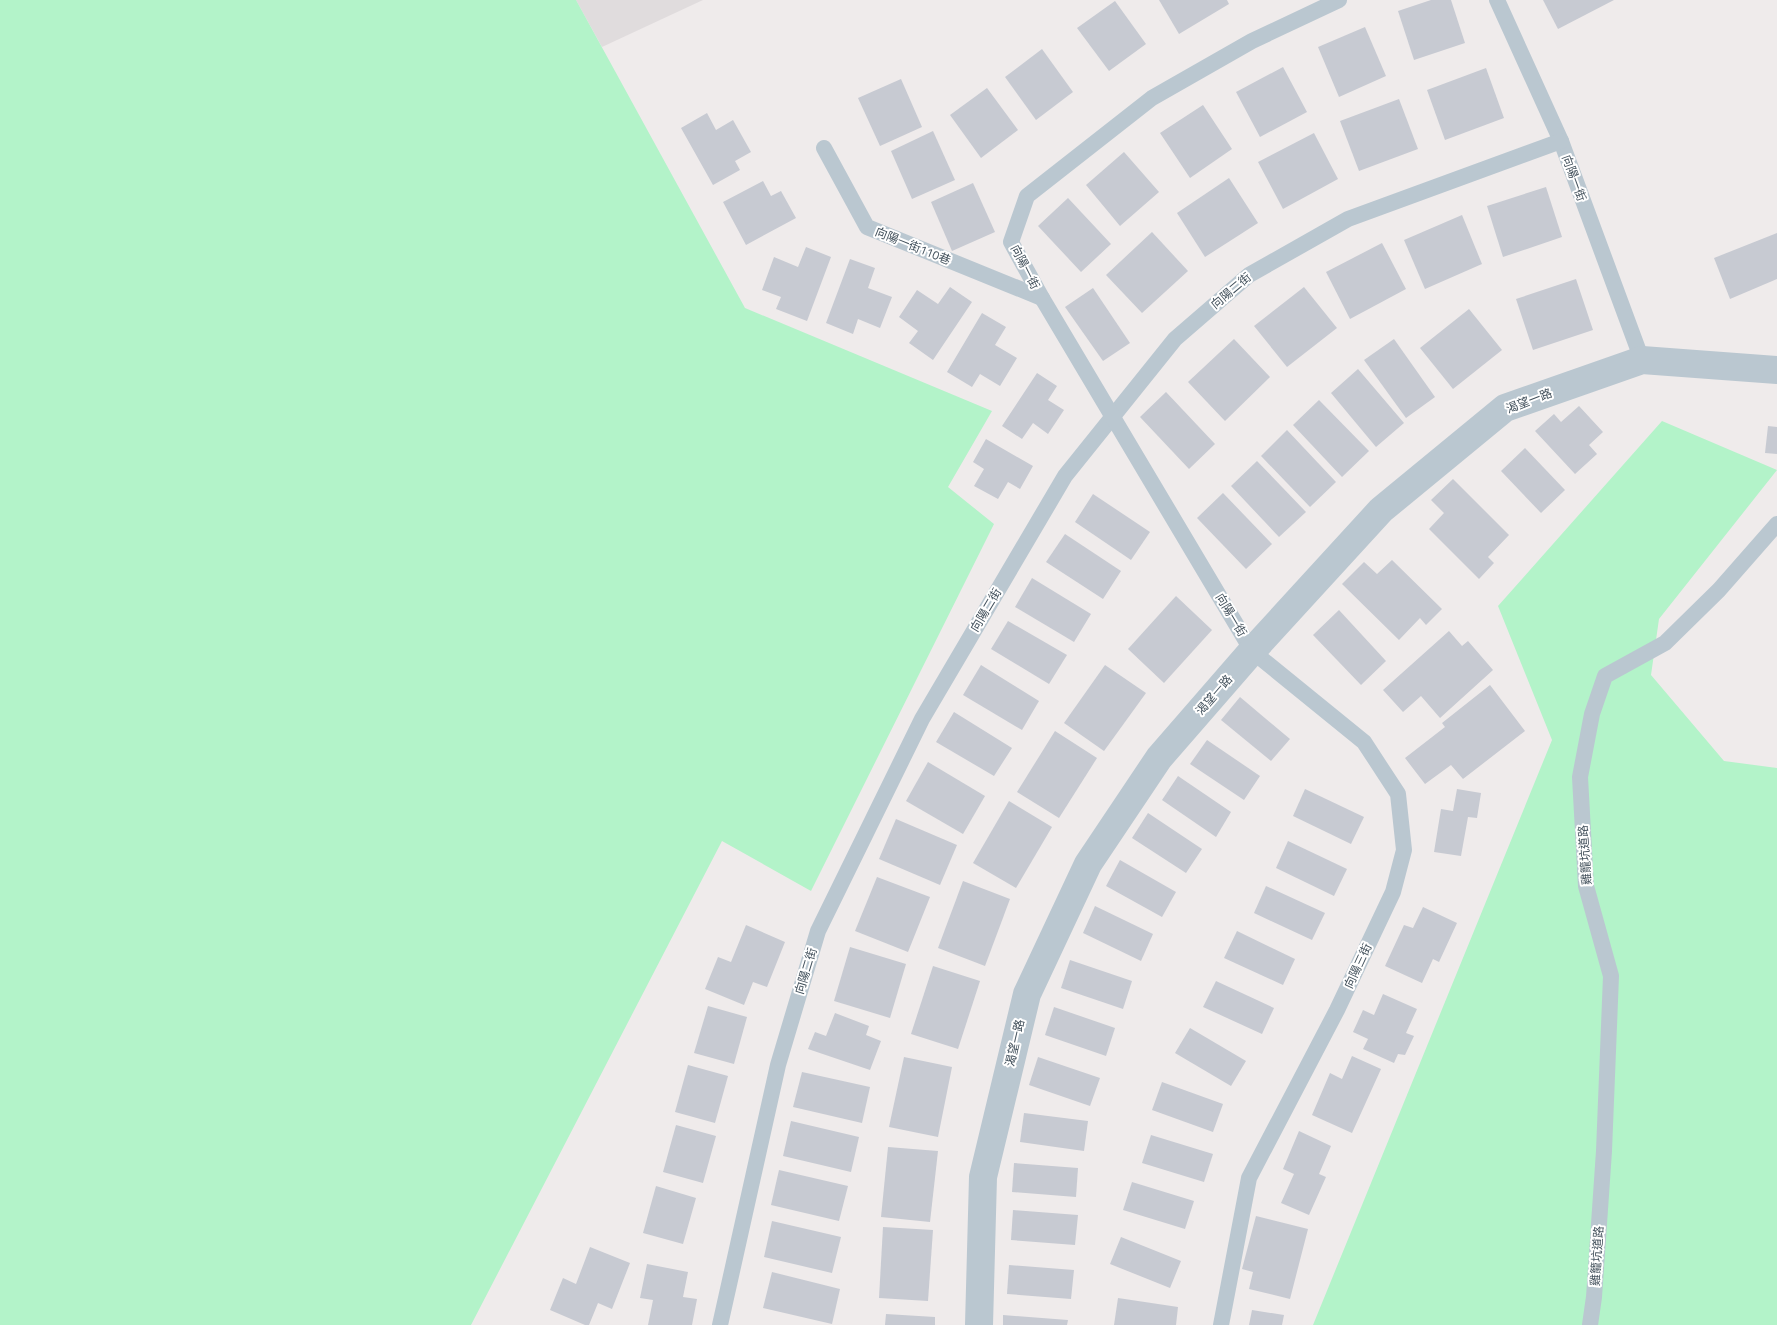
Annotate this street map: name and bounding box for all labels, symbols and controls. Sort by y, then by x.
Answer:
street label: 向陽一街 [1557,152,1592,204]
street label: 向陽一街110巷 [872,222,954,269]
street label: 向陽一街 [1006,241,1045,292]
street label: 向陽二街 [1206,268,1255,313]
street label: 渴望一路 [1503,383,1555,418]
street label: 向陽二街 [965,584,1006,635]
street label: 向陽一街 [1211,589,1252,640]
street label: 渴望一路 [1191,670,1237,719]
street label: 雞籠坑道路 [1573,824,1596,886]
street label: 向陽三街 [1339,940,1376,992]
street label: 向陽二街 [789,945,822,997]
street label: 渴望一路 [1000,1017,1029,1068]
street label: 雞籠坑道路 [1585,1225,1608,1287]

